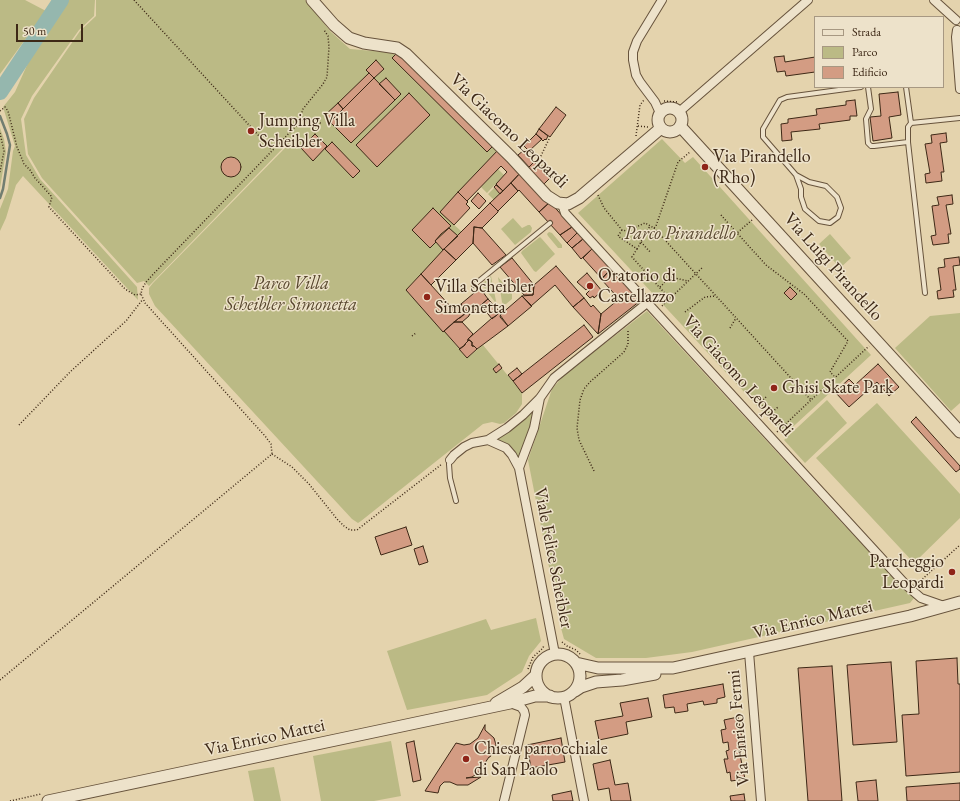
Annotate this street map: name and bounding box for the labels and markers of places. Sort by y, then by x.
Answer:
place label: Jumping Villa Scheibler [259,110,355,152]
marker: Jumping Villa Scheibler [246,126,256,136]
place label: Via Pirandello (Rho) [713,146,811,188]
marker: Via Pirandello (Rho) [700,162,710,172]
place label: Oratorio di Castellazzo [598,265,676,308]
place label: Villa Scheibler Simonetta [435,276,533,318]
marker: Oratorio di Castellazzo [585,281,595,291]
marker: Villa Scheibler Simonetta [422,292,432,302]
place label: Ghisi Skate Park [782,377,894,399]
marker: Ghisi Skate Park [769,383,779,393]
place label: Parcheggio Leopardi [869,551,944,594]
marker: Parcheggio Leopardi [947,567,957,577]
place label: Chiesa parrocchiale di San Paolo [474,738,608,780]
marker: Chiesa parrocchiale di San Paolo [461,754,471,764]

